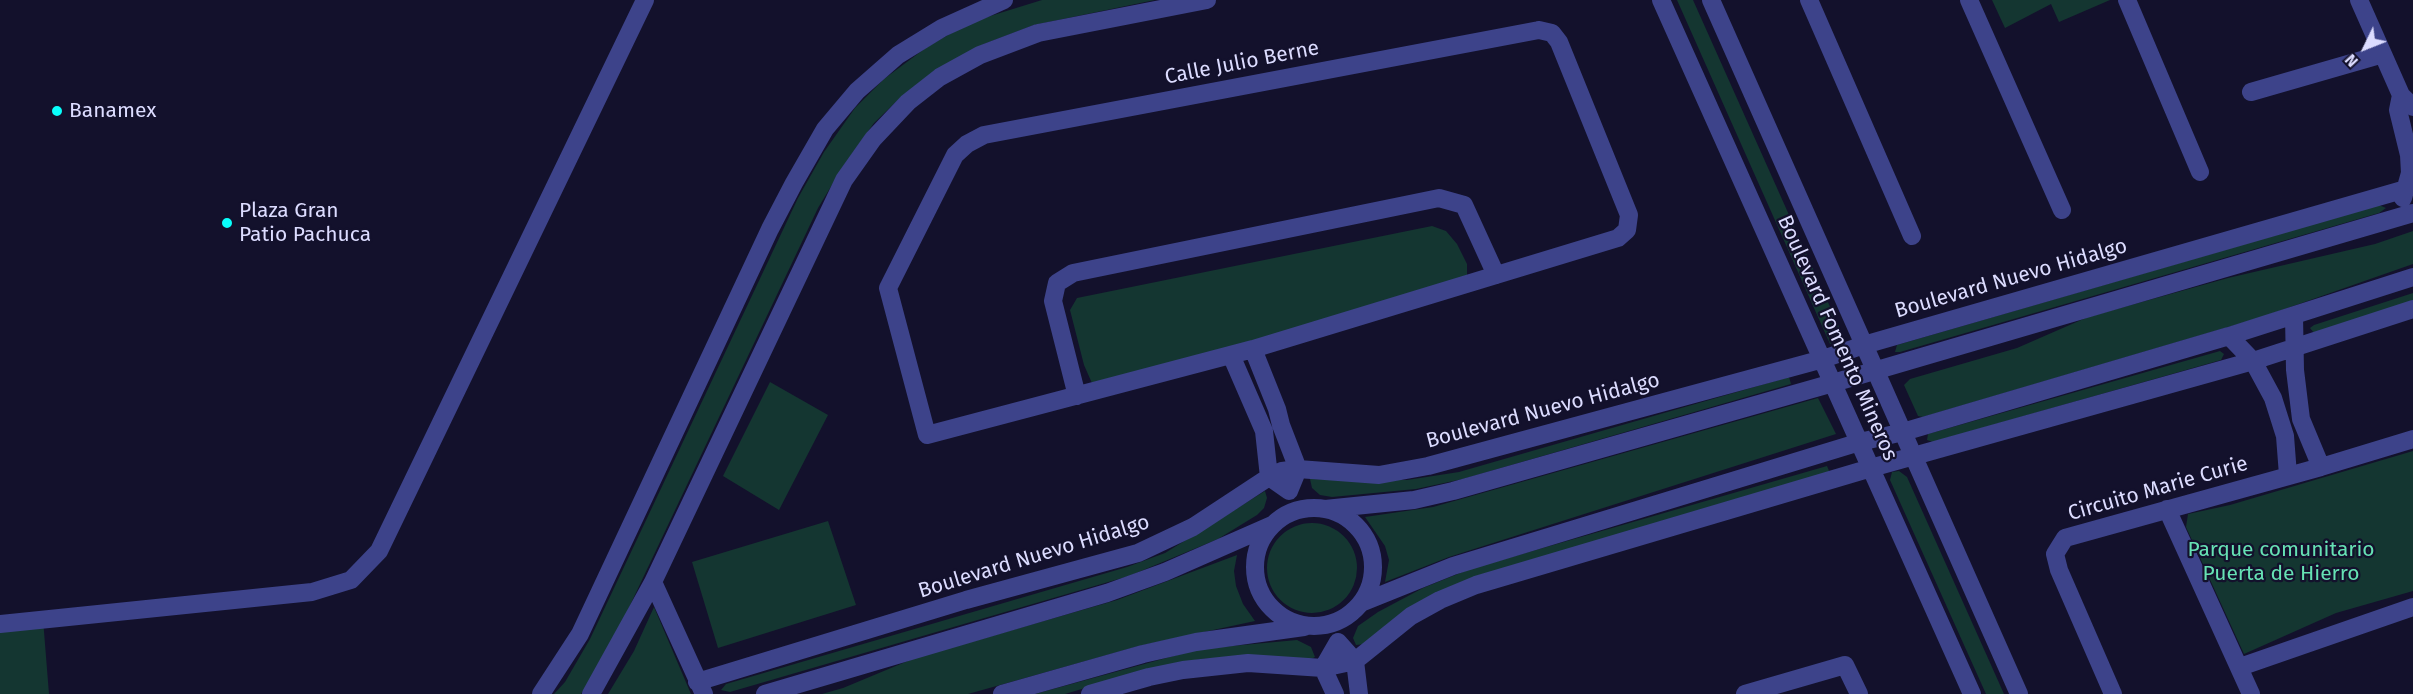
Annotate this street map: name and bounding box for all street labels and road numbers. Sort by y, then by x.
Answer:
street label: Calle Julio Berne [1163,36,1321,90]
street label: Boulevard Fomento Mineros [1771,211,1903,465]
street label: Boulevard Nuevo Hidalgo [1892,234,2130,324]
street label: Boulevard Nuevo Hidalgo [1424,368,1662,454]
street label: Circuito Marie Curie [2065,451,2251,527]
street label: Boulevard Nuevo Hidalgo [915,510,1153,604]

